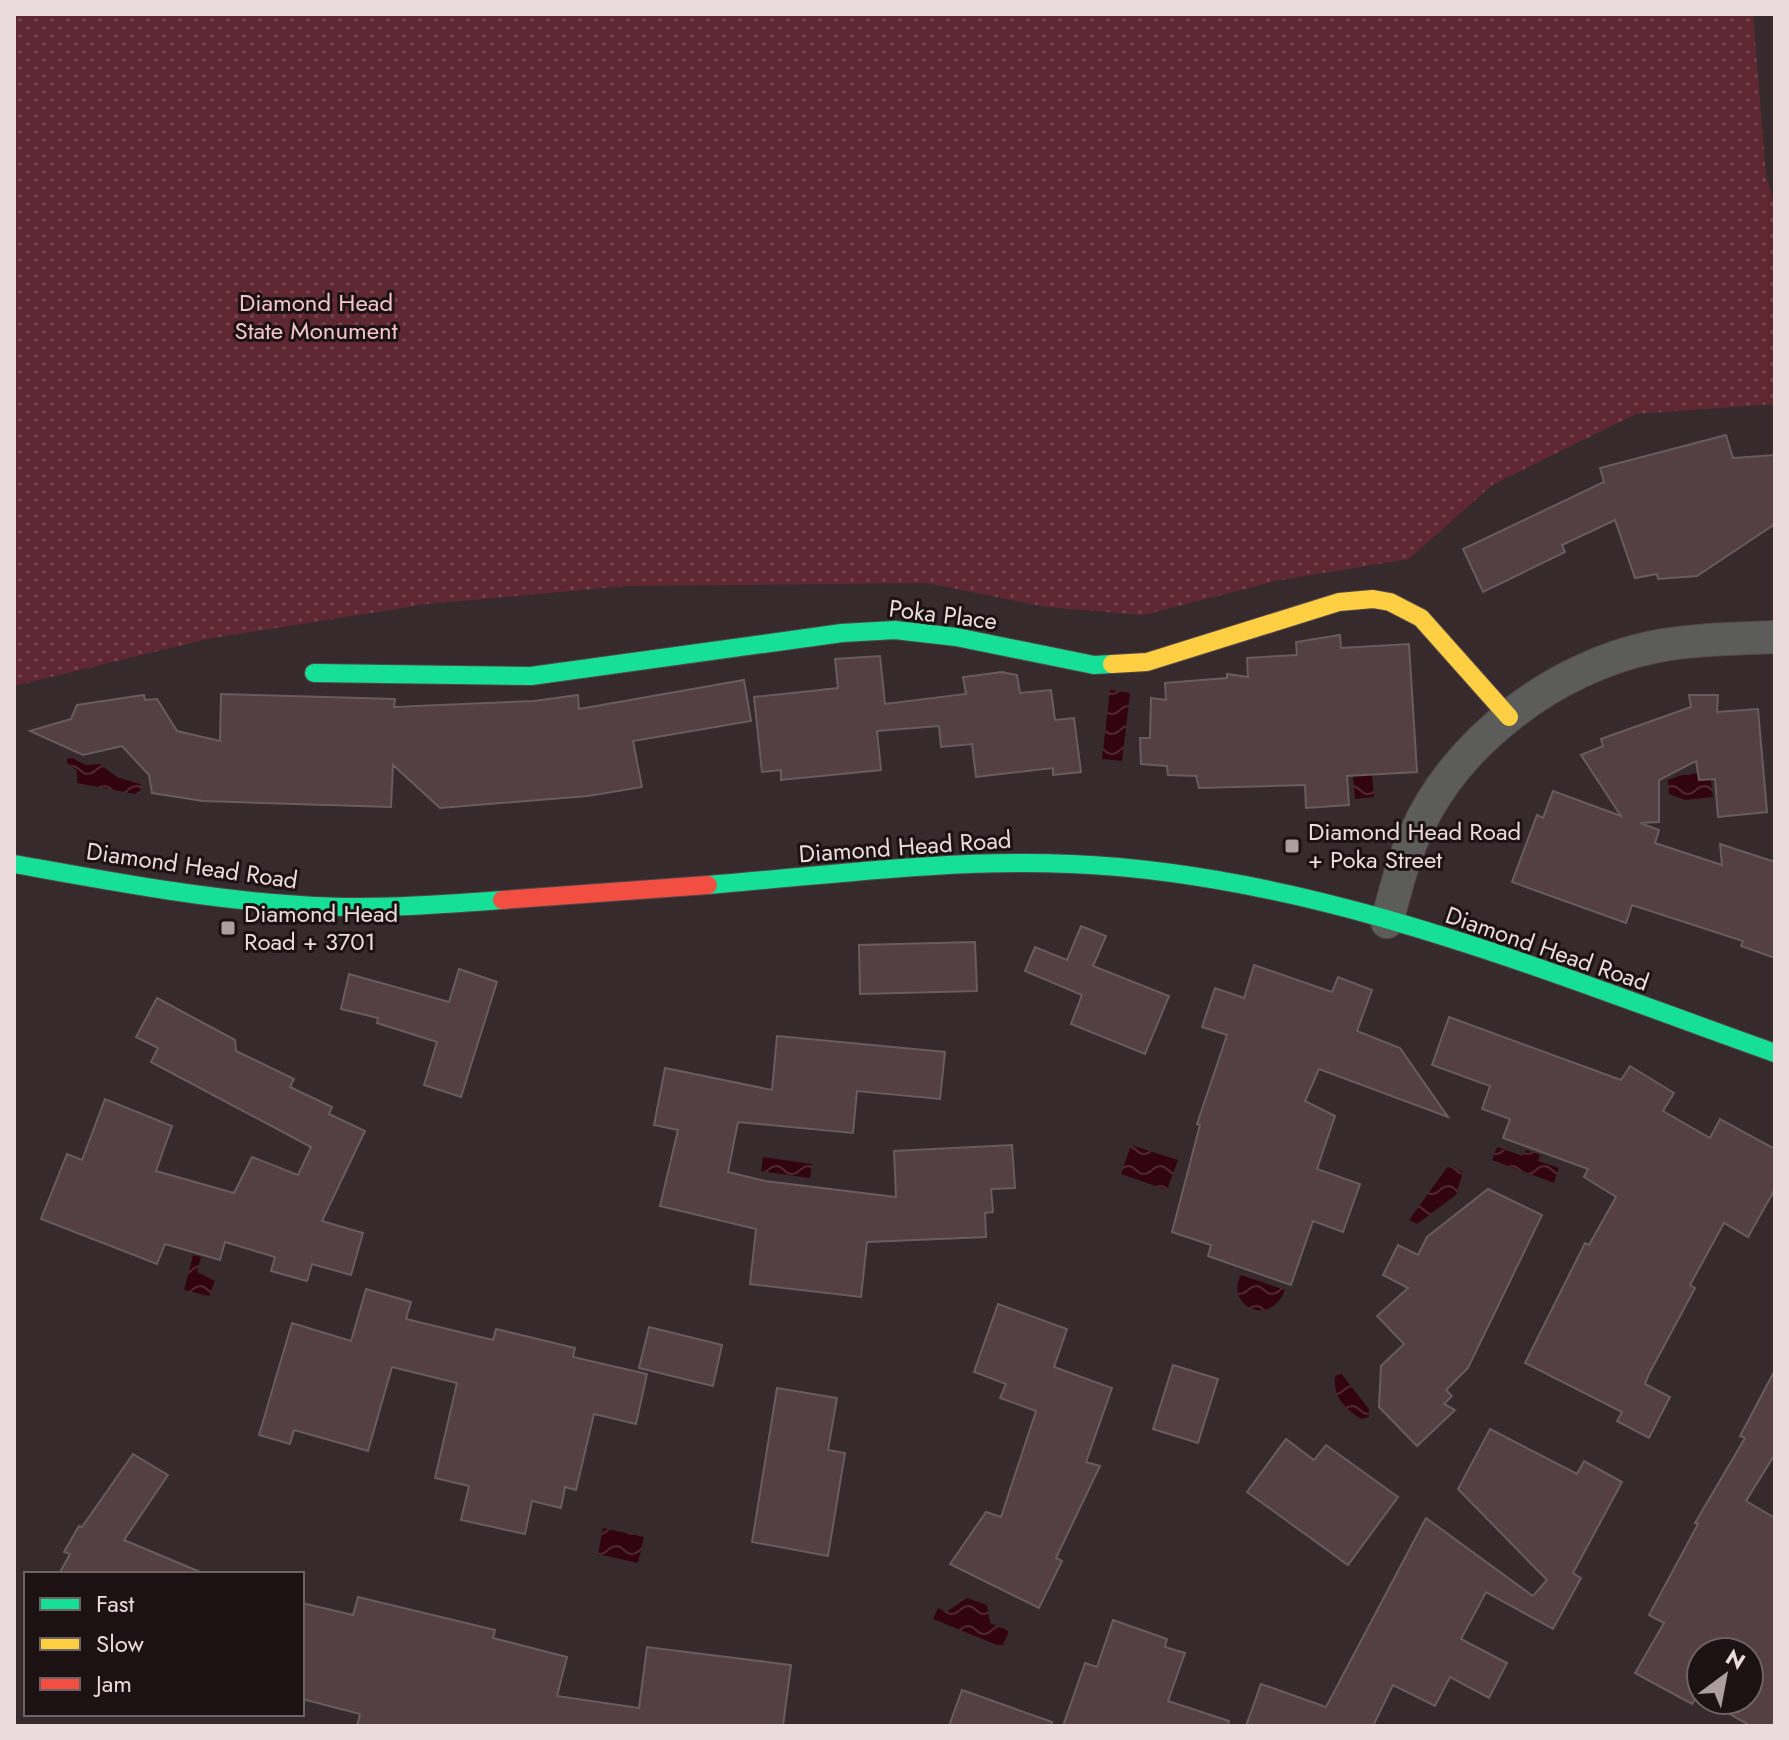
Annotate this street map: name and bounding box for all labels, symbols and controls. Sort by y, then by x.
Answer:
park label: Diamond Head State Monument [235,285,398,348]
street label: Poka Place [887,590,999,639]
place label: Diamond Head Road + Poka Street [1308,814,1521,877]
street label: Diamond Head Road [797,822,1012,871]
street label: Diamond Head Road [84,833,300,898]
marker: Diamond Head Road + Poka Street [1283,837,1301,855]
place label: Diamond Head Road + 3701 [244,896,398,959]
street label: Diamond Head Road [1441,897,1654,1000]
marker: Diamond Head Road + 3701 [219,919,237,937]
legend [24,1572,304,1716]
text: Fast [96,1586,134,1621]
text: Slow [96,1626,144,1661]
north arrow [1685,1636,1765,1716]
text: N [1720,1641,1751,1677]
text: Jam [93,1666,132,1701]

